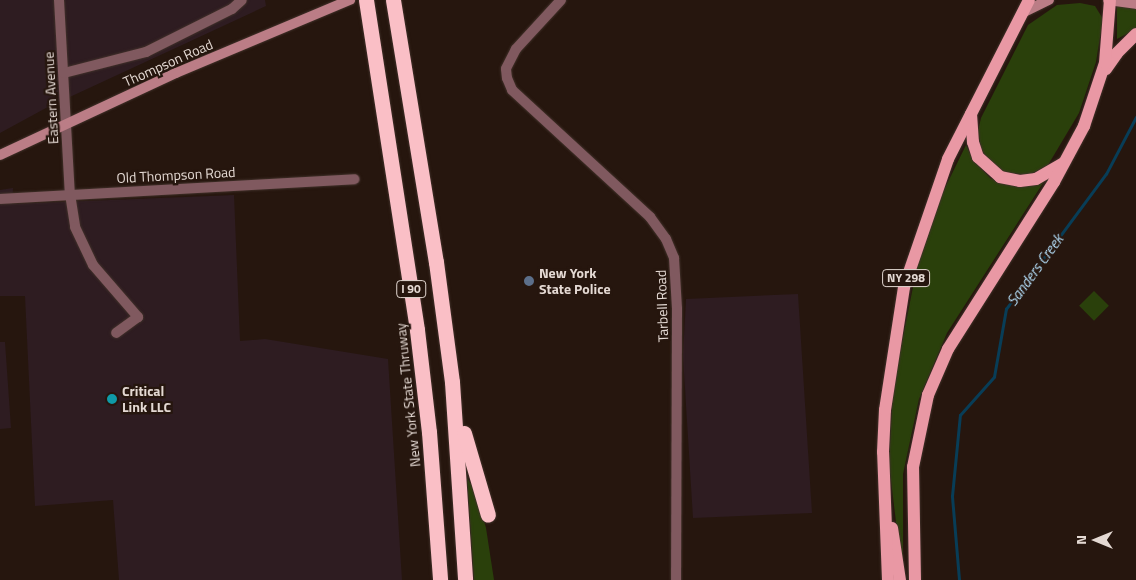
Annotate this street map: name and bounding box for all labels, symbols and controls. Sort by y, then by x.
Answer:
street label: Thompson Road [121,36,215,90]
street label: Eastern Avenue [40,51,62,145]
street label: Old Thompson Road [116,163,236,187]
water label: Sanders Creek [1003,231,1067,309]
place label: New York State Police [539,265,611,298]
road number: NY 298 [881,268,931,288]
street label: Tarbell Road [652,270,672,342]
marker: New York State Police [523,275,535,287]
road number: I 90 [396,280,426,298]
street label: New York State Thruway [392,322,424,468]
place label: Critical Link LLC [122,383,171,416]
marker: Critical Link LLC [106,393,118,405]
north arrow [1071,515,1121,565]
text: N [1070,535,1091,545]

